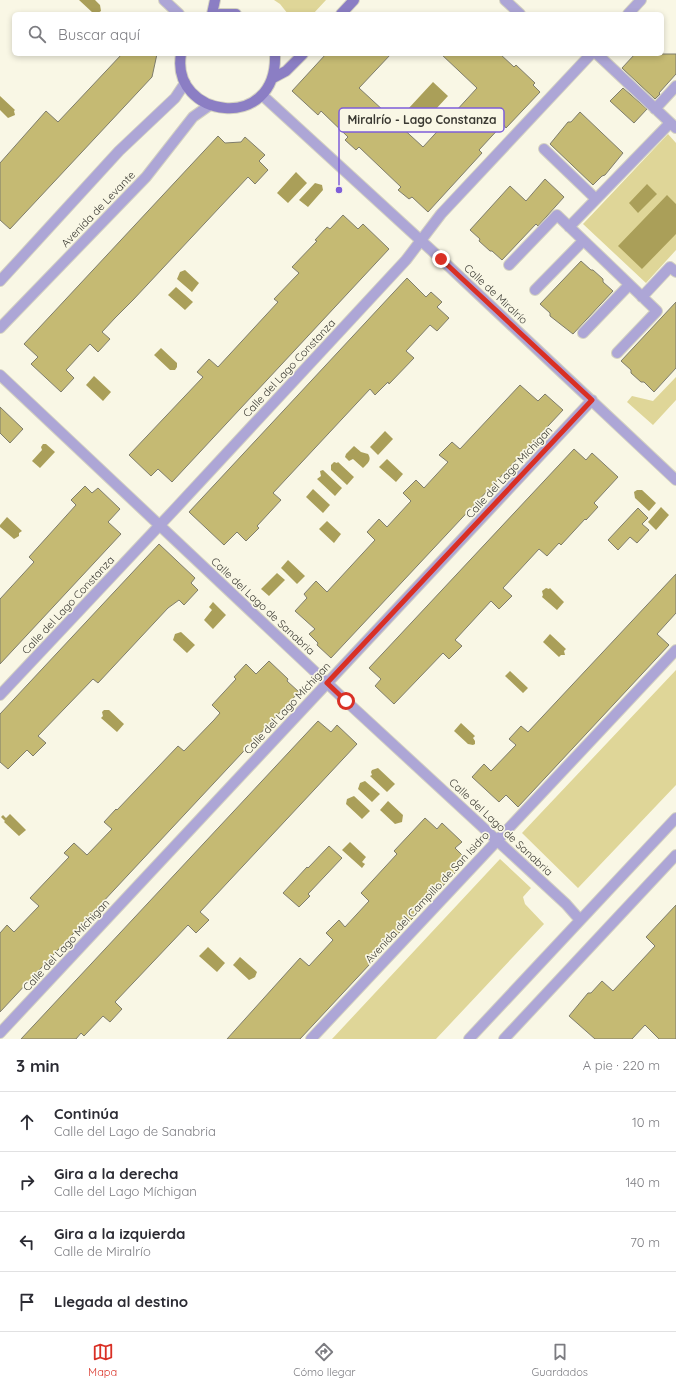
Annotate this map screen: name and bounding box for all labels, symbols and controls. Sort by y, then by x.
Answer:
search box [12,12,664,56]
icon: search [26,23,48,45]
text: Buscar aquí [58,25,140,44]
callout: Miralrío - Lago Constanza [339,108,504,132]
text: Miralrío - Lago Constanza [348,112,496,127]
street label: Avenida de Levante [58,168,138,250]
route end [432,250,450,268]
street label: Calle de Miralrío [461,261,531,327]
street label: Calle del Lago Constanza [240,316,338,420]
street label: Calle del Lago Míchigan [463,423,555,521]
street label: Calle del Lago Constanza [19,553,117,657]
street label: Calle del Lago de Sanabria [208,554,318,658]
street label: Calle del Lago Míchigan [241,659,333,757]
route start [337,692,355,710]
street label: Calle del Lago de Sanabria [446,775,556,879]
street label: Avenida del Campillo de San Isidro [362,828,492,966]
street label: Calle del Lago Míchigan [20,896,112,994]
text: 3 min [16,1055,60,1076]
text: A pie · 220 m [583,1057,660,1073]
text: Continúa [54,1104,119,1123]
icon: ahead [16,1111,38,1133]
text: 10 m [632,1114,660,1130]
text: Calle del Lago de Sanabria [54,1123,216,1139]
text: Gira a la derecha [54,1164,179,1183]
icon: right [16,1171,38,1193]
text: 140 m [625,1174,660,1190]
text: Calle del Lago Míchigan [54,1183,197,1199]
text: Gira a la izquierda [54,1224,186,1243]
icon: left [16,1231,38,1253]
text: 70 m [630,1234,660,1250]
text: Calle de Miralrío [54,1243,151,1259]
icon: arrive [16,1291,38,1313]
text: Llegada al destino [54,1292,188,1311]
tab: Mapa [88,1341,117,1379]
tab: Cómo llegar [293,1341,356,1379]
tab: Guardados [532,1341,588,1379]

